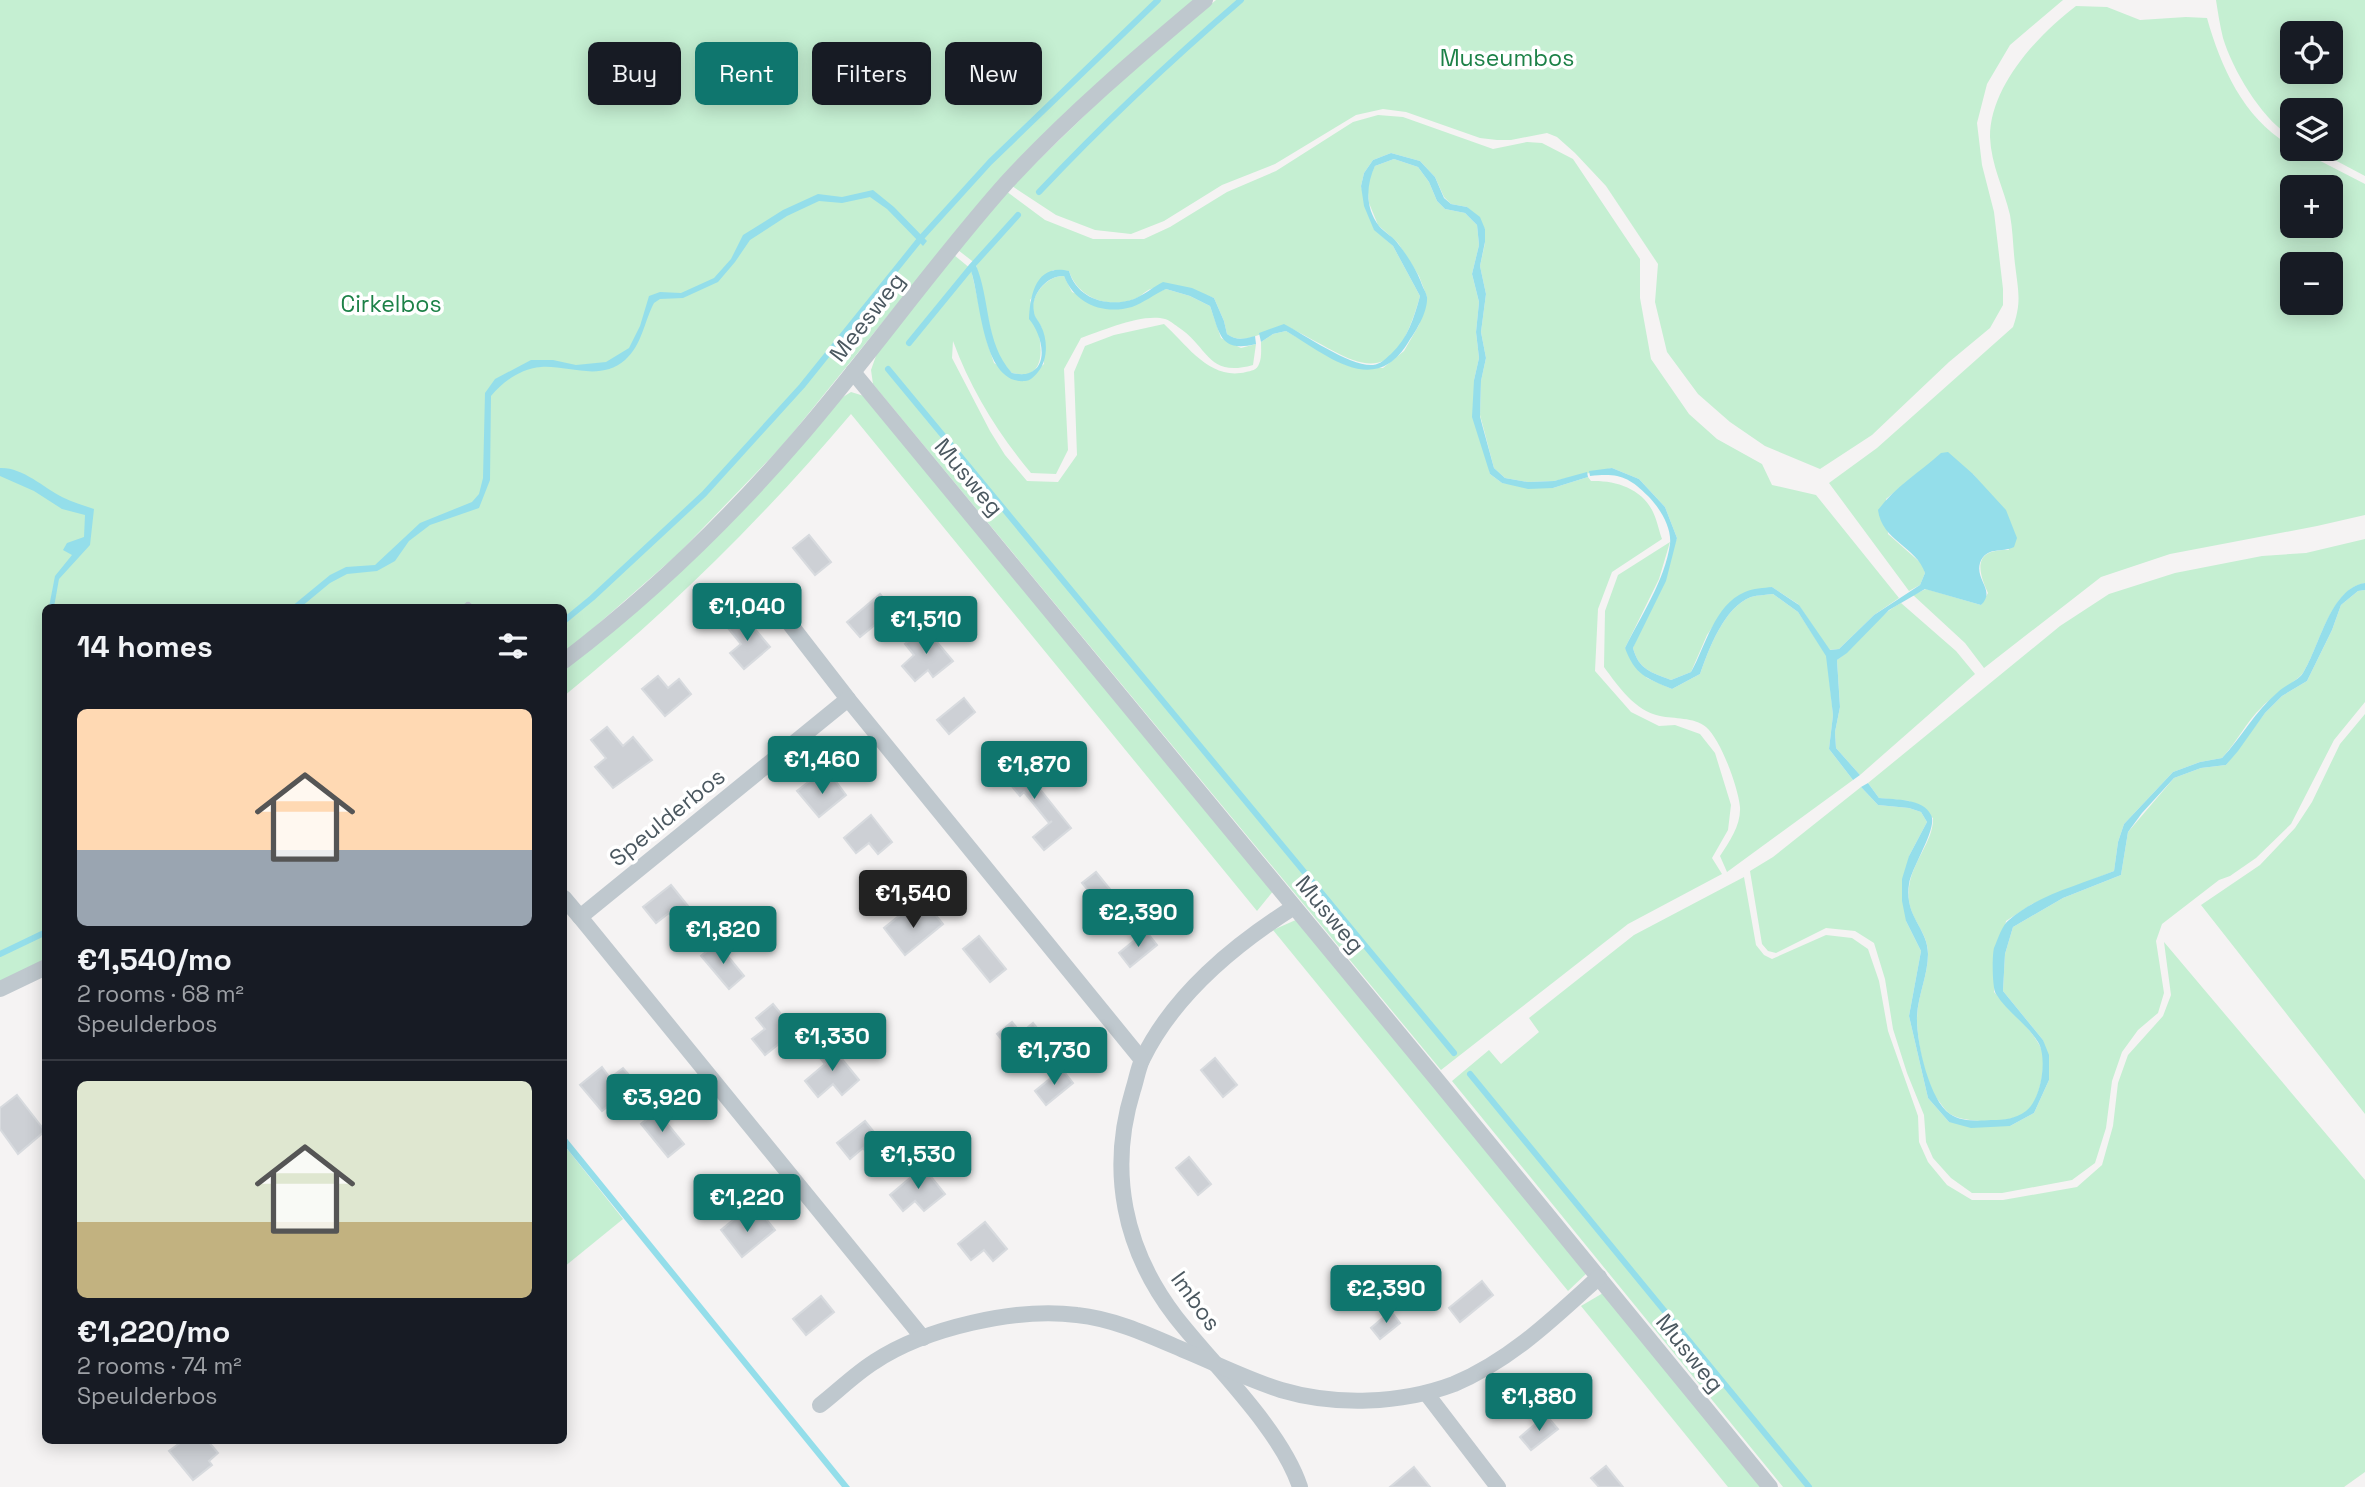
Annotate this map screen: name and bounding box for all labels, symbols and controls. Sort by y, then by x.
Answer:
map controls [2280,21,2343,315]
button: locate [2280,21,2343,84]
chip: Buy [588,42,681,105]
chip: Rent [695,42,798,105]
chip: Filters [812,42,931,105]
chip: New [945,42,1042,105]
park label: Museumbos [1440,43,1574,73]
button: layers [2280,98,2343,161]
button: + [2280,175,2343,238]
button: − [2280,252,2343,315]
street label: Meesweg [823,266,911,368]
park label: Cirkelbos [340,289,442,319]
street label: Musweg [928,432,1010,522]
pin: €1,040 [690,584,804,643]
text: €1,040 [709,591,785,621]
pin: €1,510 [869,596,983,656]
text: €1,510 [890,604,962,634]
text: 14 homes [77,627,213,666]
icon: filters [494,627,532,665]
pin: €1,460 [765,736,879,796]
pin: €1,870 [977,742,1091,801]
text: €1,460 [784,744,860,774]
text: €1,870 [997,749,1071,779]
icon: home [242,754,368,880]
street label: Speulderbos [603,761,731,873]
street label: Musweg [1289,869,1371,959]
pin: €1,540 [856,870,970,930]
text: €1,540 [875,878,951,908]
pin: €2,390 [1081,890,1195,949]
text: €2,390 [1098,897,1178,927]
pin: €1,820 [666,906,780,966]
text: €1,820 [685,914,761,944]
text: €1,540/mo [77,940,232,979]
text: 2 rooms · 68 m² [77,979,244,1009]
text: Speulderbos [77,1009,217,1039]
pin: €1,330 [775,1014,889,1073]
text: €1,330 [794,1021,870,1051]
pin: €1,730 [997,1028,1111,1087]
text: €1,730 [1017,1035,1091,1065]
pin: €3,920 [605,1074,719,1134]
text: €3,920 [622,1082,702,1112]
icon: home [242,1126,368,1252]
pin: €1,530 [861,1132,975,1191]
text: €1,530 [880,1139,956,1169]
pin: €1,220 [690,1174,804,1234]
text: €1,220 [710,1182,784,1212]
street label: Imbos [1164,1265,1228,1337]
pin: €2,390 [1329,1266,1443,1325]
text: €2,390 [1346,1273,1426,1303]
street label: Musweg [1649,1308,1731,1398]
text: €1,220/mo [77,1312,230,1351]
text: 2 rooms · 74 m² [77,1351,242,1381]
pin: €1,880 [1482,1374,1596,1433]
text: Speulderbos [77,1381,217,1411]
text: €1,880 [1501,1381,1577,1411]

